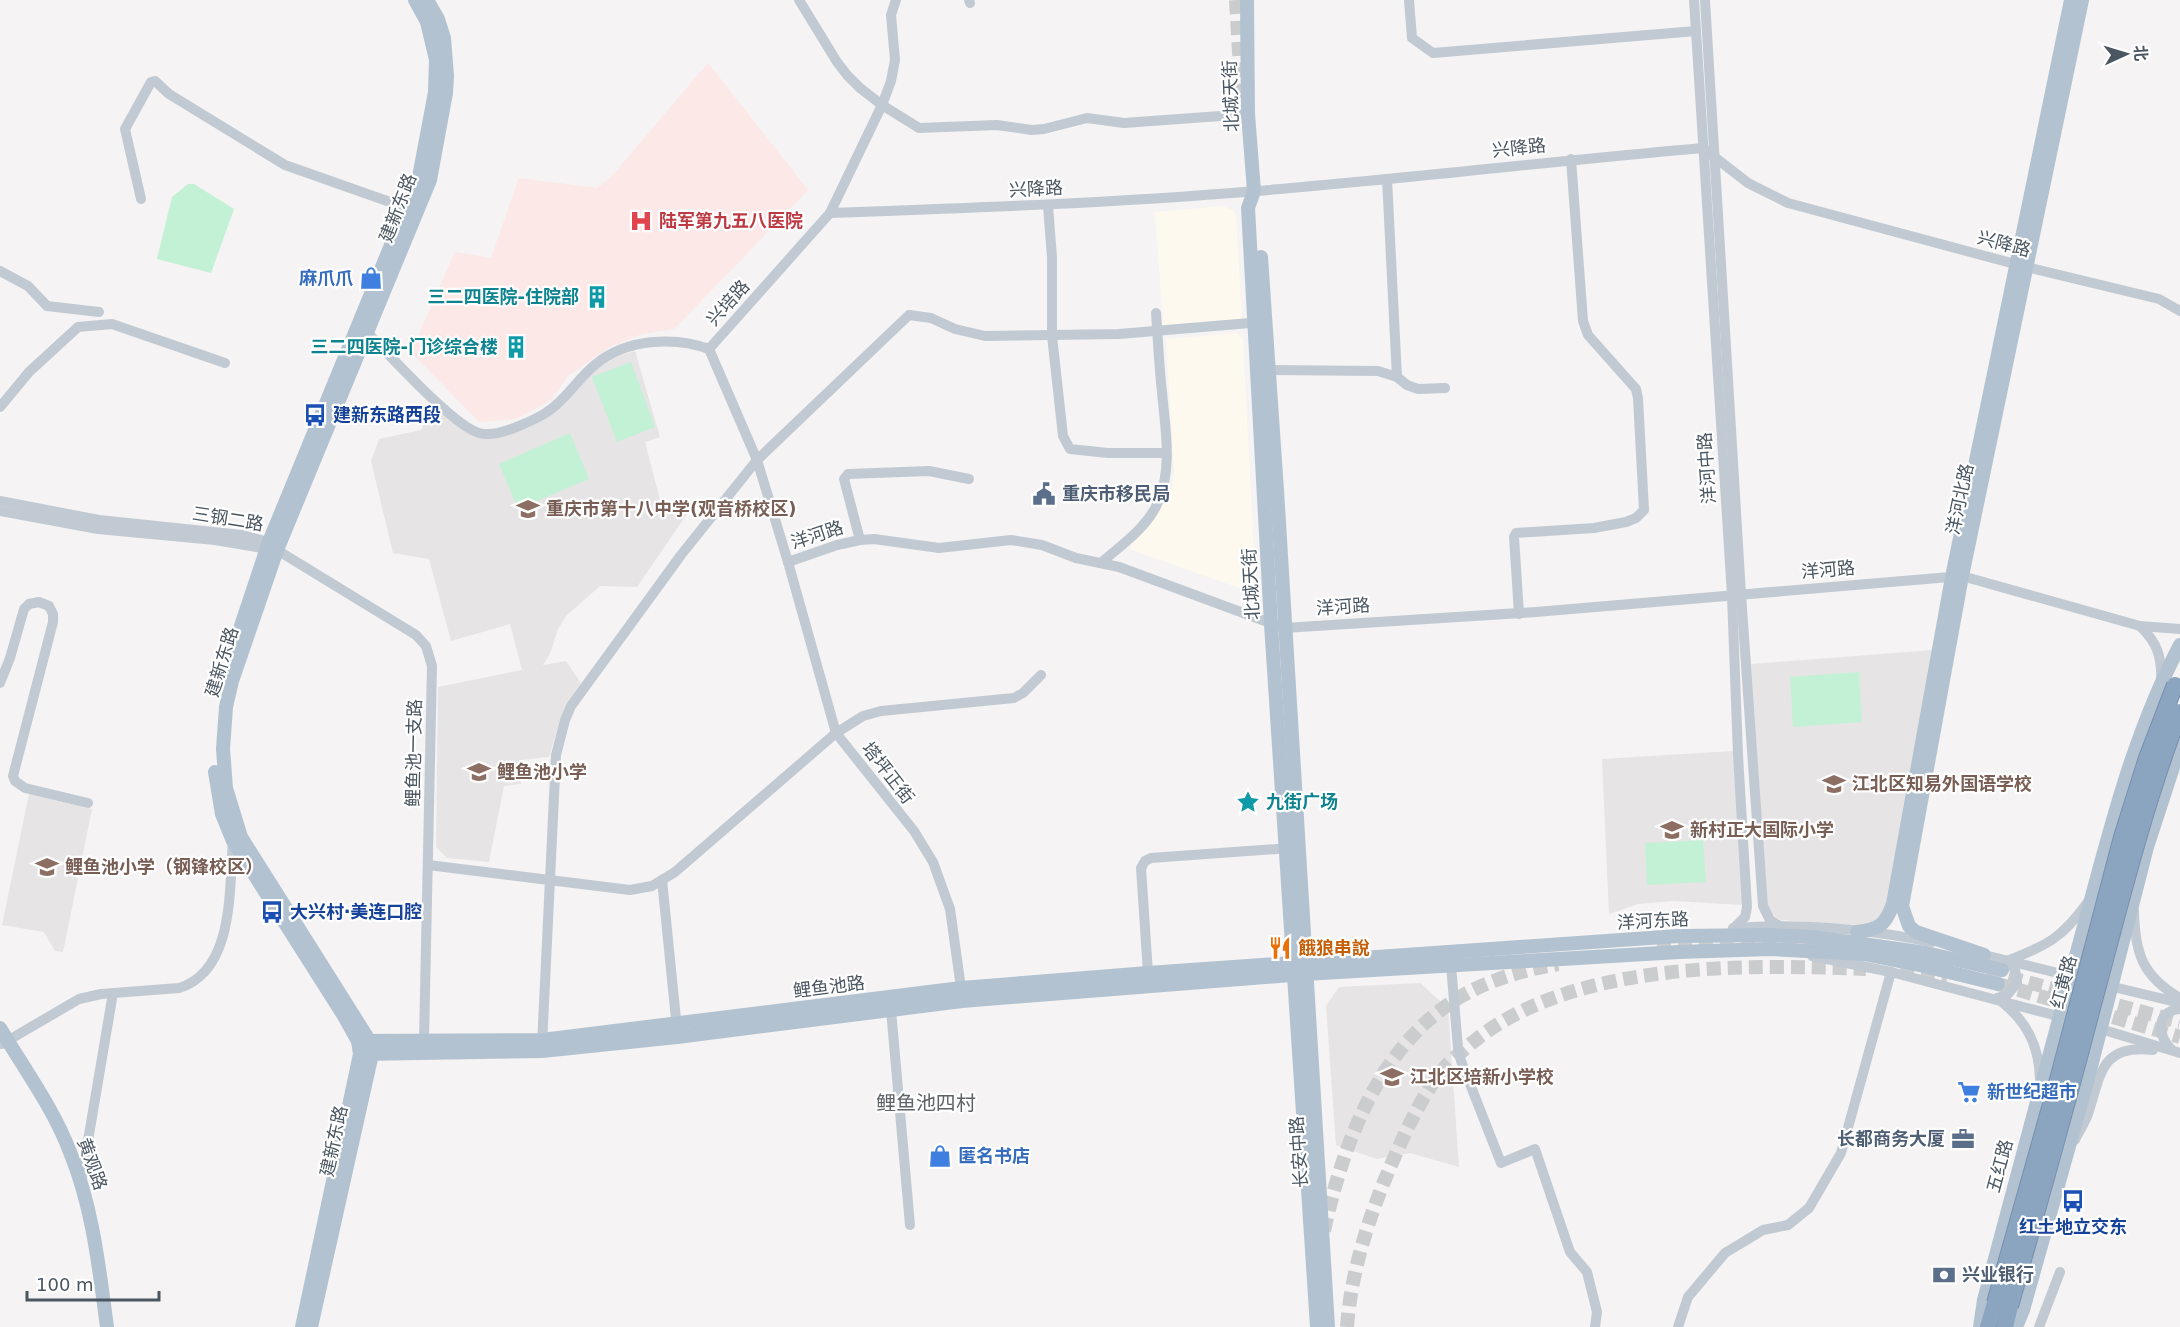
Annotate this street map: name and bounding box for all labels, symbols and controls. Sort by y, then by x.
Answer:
north arrow [2096,24,2156,84]
text: 北 [2130,44,2151,62]
street label: 北城天街 [1219,60,1242,132]
street label: 兴降路 [1491,134,1547,161]
street label: 建新东路 [375,170,420,245]
street label: 兴降路 [1008,177,1063,200]
hospital icon: 陆军第九五八医院 [628,208,654,234]
place label: 陆军第九五八医院 [659,210,803,231]
street label: 兴降路 [1975,226,2033,261]
shop icon: 麻爪爪 [358,265,384,291]
place label: 麻爪爪 [299,267,353,288]
street label: 兴培路 [702,276,753,330]
building icon: 三二四医院-住院部 [584,284,610,310]
place label: 三二四医院-住院部 [428,286,579,307]
building icon: 三二四医院-门诊综合楼 [503,334,529,360]
place label: 三二四医院-门诊综合楼 [311,336,498,357]
bus stop icon: 建新东路西段 [302,402,328,428]
place label: 建新东路西段 [333,404,441,425]
street label: 洋河中路 [1694,431,1719,505]
street label: 洋河北路 [1942,461,1977,536]
public building icon: 重庆市移民局 [1031,481,1057,507]
place label: 重庆市移民局 [1062,483,1170,504]
school or university icon: 重庆市第十八中学(观音桥校区) [515,496,541,522]
place label: 重庆市第十八中学(观音桥校区) [546,498,796,519]
street label: 三钢二路 [191,503,265,535]
street label: 洋河路 [788,516,846,553]
street label: 北城天街 [1238,548,1263,621]
street label: 洋河路 [1800,557,1856,582]
street label: 洋河路 [1315,594,1371,619]
street label: 建新东路 [201,624,242,699]
street label: 鲤鱼池一支路 [402,699,425,807]
street label: 塔坪正街 [858,738,919,808]
school or university icon: 鲤鱼池小学 [466,759,492,785]
place label: 鲤鱼池小学 [497,761,587,782]
school or university icon: 江北区知易外国语学校 [1821,771,1847,797]
place label: 江北区知易外国语学校 [1852,773,2032,794]
place icon: 九街广场 [1235,789,1261,815]
place label: 九街广场 [1266,791,1338,812]
school or university icon: 新村正大国际小学 [1659,817,1685,843]
place label: 新村正大国际小学 [1690,819,1834,840]
school or university icon: 鲤鱼池小学（钢锋校区） [34,854,60,880]
place label: 鲤鱼池小学（钢锋校区） [65,856,263,877]
bus stop icon: 大兴村‧美连口腔 [259,899,285,925]
place label: 大兴村‧美连口腔 [290,901,422,922]
street label: 洋河东路 [1616,908,1689,933]
restaurant icon: 餓狼串說 [1267,935,1293,961]
place label: 餓狼串說 [1298,937,1370,958]
street label: 红黄路 [2046,953,2081,1011]
street label: 鲤鱼池路 [792,972,866,1001]
school or university icon: 江北区培新小学校 [1379,1064,1405,1090]
place label: 江北区培新小学校 [1410,1066,1554,1087]
supermarket icon: 新世纪超市 [1956,1079,1982,1105]
place label: 新世纪超市 [1987,1081,2077,1102]
district label: 鲤鱼池四村 [876,1091,976,1115]
street label: 建新东路 [316,1103,351,1178]
street label: 长安中路 [1286,1115,1311,1189]
office icon: 长都商务大厦 [1950,1126,1976,1152]
place label: 长都商务大厦 [1837,1128,1945,1149]
street label: 黄观路 [73,1135,112,1193]
street label: 五红路 [1982,1137,2017,1195]
shop icon: 匿名书店 [927,1143,953,1169]
place label: 匿名书店 [958,1145,1030,1166]
bus stop icon: 红土地立交东 [2060,1188,2086,1214]
place label: 红土地立交东 [2019,1216,2127,1237]
bank icon: 兴业银行 [1931,1262,1957,1288]
scale bar [27,1264,159,1302]
place label: 兴业银行 [1962,1264,2034,1285]
text: 100 m [36,1274,94,1295]

